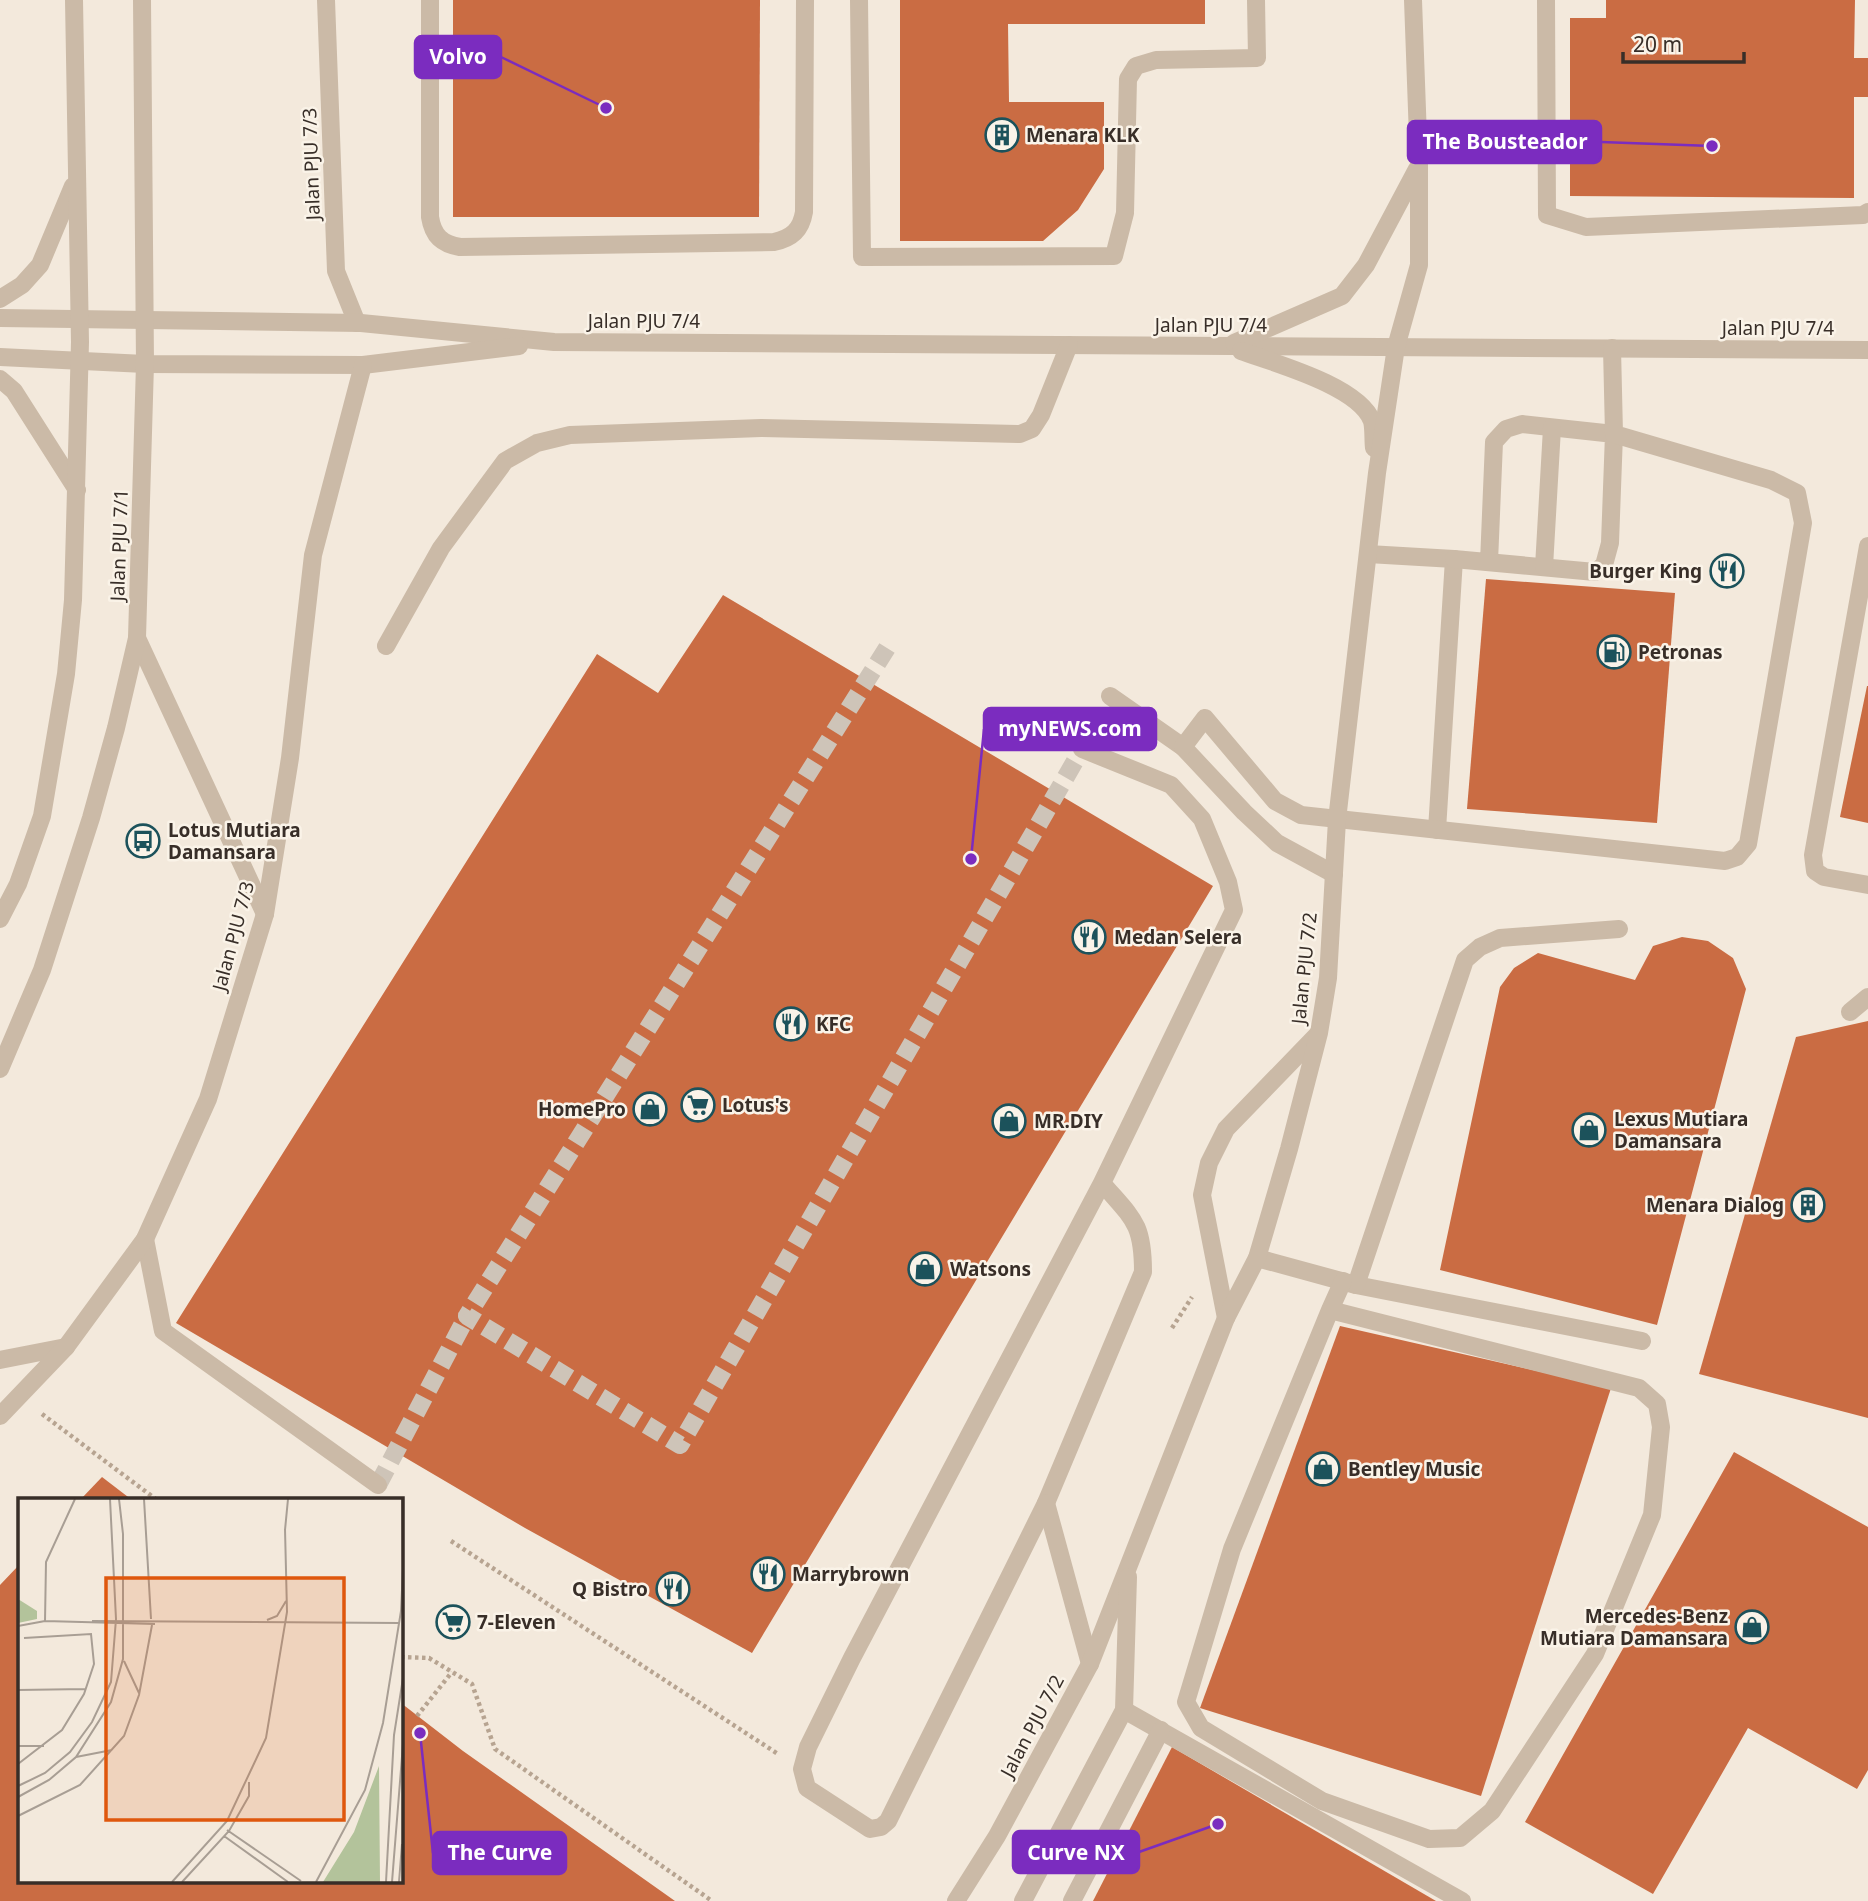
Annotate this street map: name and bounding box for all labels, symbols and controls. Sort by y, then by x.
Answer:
scale bar [1623,21,1744,65]
text: 20 m [1633,30,1682,58]
callout: Volvo [415,36,501,78]
text: Volvo [429,42,487,70]
street label: Jalan PJU 7/3 [296,107,326,223]
building icon: Menara KLK [983,116,1021,154]
callout: The Bousteador [1408,121,1601,163]
place label: Menara KLK [1026,122,1140,148]
text: The Bousteador [1422,127,1588,155]
street label: Jalan PJU 7/4 [586,308,700,334]
street label: Jalan PJU 7/4 [1153,312,1267,338]
street label: Jalan PJU 7/4 [1720,315,1834,341]
street label: Jalan PJU 7/1 [104,488,134,604]
restaurant icon: Burger King [1708,552,1746,590]
place label: Burger King [1589,558,1702,584]
fuel station icon: Petronas [1595,633,1633,671]
place label: Petronas [1638,639,1723,665]
callout: myNEWS.com [984,708,1156,750]
text: myNEWS.com [998,714,1142,742]
place label: Lotus Mutiara Damansara [168,817,301,865]
bus stop icon: Lotus Mutiara Damansara [124,822,162,860]
street label: Jalan PJU 7/3 [205,878,260,996]
street label: Jalan PJU 7/2 [1285,911,1323,1027]
restaurant icon: Medan Selera [1070,918,1108,956]
place label: Medan Selera [1114,924,1242,950]
restaurant icon: KFC [772,1005,810,1043]
place label: KFC [816,1011,851,1037]
supermarket icon: Lotus's [679,1086,717,1124]
shop icon: HomePro [631,1090,669,1128]
place label: Lotus's [722,1092,789,1118]
place label: HomePro [538,1096,626,1122]
shop icon: MR.DIY [990,1102,1028,1140]
place label: Lexus Mutiara Damansara [1614,1106,1748,1154]
place label: MR.DIY [1034,1108,1103,1134]
shop icon: Lexus Mutiara Damansara [1570,1111,1608,1149]
building icon: Menara Dialog [1789,1186,1827,1224]
place label: Menara Dialog [1646,1192,1784,1218]
shop icon: Watsons [906,1250,944,1288]
place label: Watsons [950,1256,1031,1282]
shop icon: Bentley Music [1304,1450,1342,1488]
place label: Bentley Music [1348,1456,1480,1482]
inset map [18,1498,402,1884]
restaurant icon: Marrybrown [749,1555,787,1593]
place label: Marrybrown [792,1561,909,1587]
restaurant icon: Q Bistro [654,1570,692,1608]
place label: Q Bistro [572,1576,648,1602]
supermarket icon: 7-Eleven [434,1603,472,1641]
place label: Mercedes-Benz Mutiara Damansara [1540,1603,1728,1651]
shop icon: Mercedes-Benz Mutiara Damansara [1733,1608,1771,1646]
place label: 7-Eleven [477,1609,556,1635]
street label: Jalan PJU 7/2 [993,1670,1070,1783]
callout: Curve NX [1013,1831,1139,1873]
callout: The Curve [433,1832,566,1874]
text: The Curve [448,1838,552,1866]
text: Curve NX [1027,1838,1125,1866]

